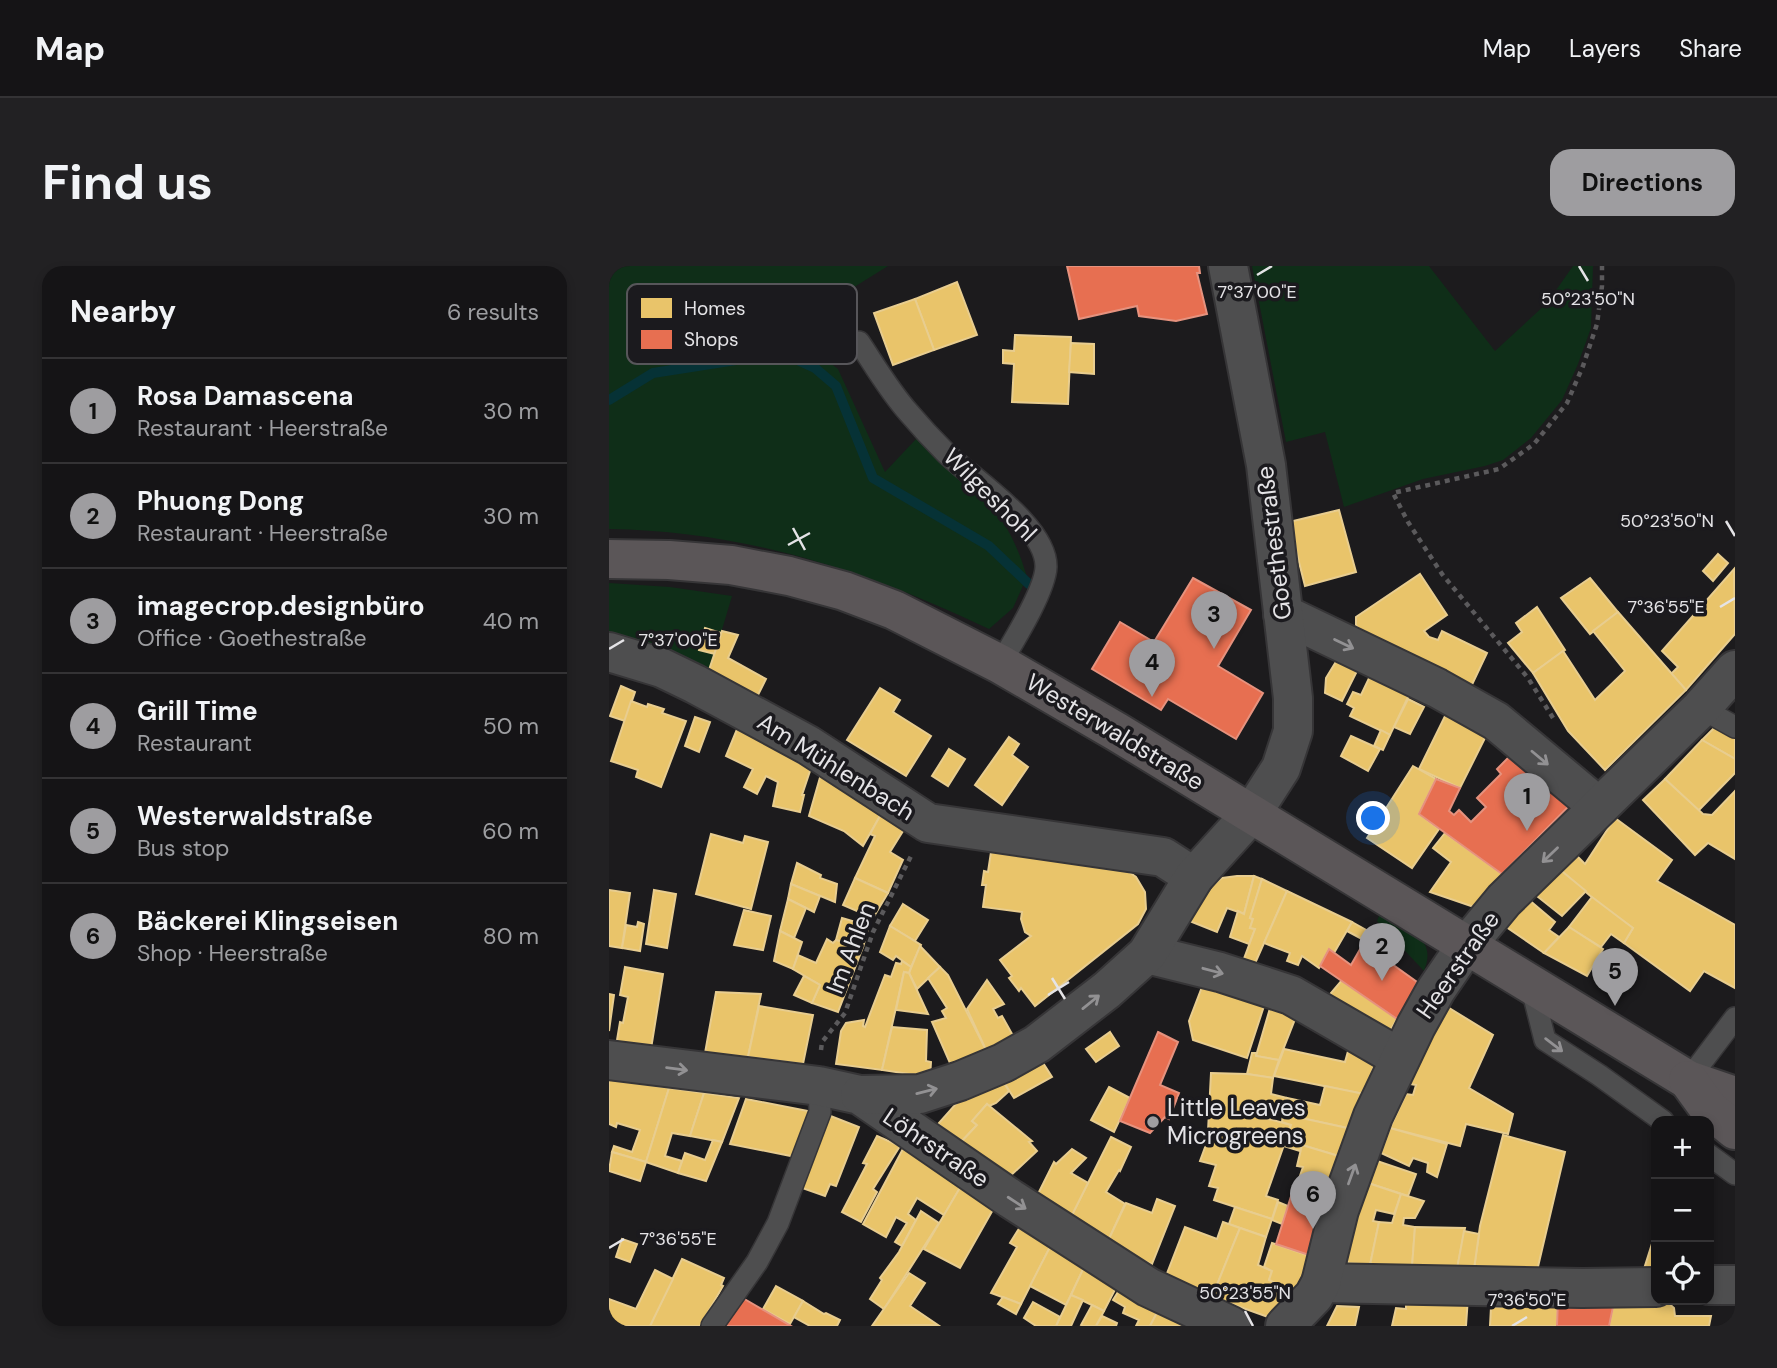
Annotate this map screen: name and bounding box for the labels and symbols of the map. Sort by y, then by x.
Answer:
text: 7°37'00"E [1217,280,1297,304]
legend [627,284,857,364]
text: 50°23'50"N [1541,287,1635,311]
text: Homes [684,296,745,321]
text: Shops [684,327,739,352]
street label: Wilgeshohl [937,441,1044,548]
street label: Goethestraße [1249,464,1298,622]
text: 50°23'50"N [1620,509,1714,533]
pin: 3 [1191,591,1237,649]
text: 7°36'55"E [1627,595,1705,619]
text: 7°37'00"E [638,628,718,652]
one-way arrow [1333,637,1354,651]
pin: 4 [1129,639,1175,697]
street label: Westerwaldstraße [1021,666,1210,797]
street label: Am Mühlenbach [752,706,921,827]
one-way arrow [1530,750,1548,766]
pin: 1 [1504,773,1550,831]
your location [1356,801,1390,835]
one-way arrow [1542,846,1559,863]
street label: Im Ahlen [819,898,882,998]
street label: Heerstraße [1409,905,1506,1025]
pin: 2 [1359,923,1405,981]
pin: 5 [1592,948,1638,1006]
one-way arrow [1201,965,1224,978]
one-way arrow [1082,995,1100,1010]
one-way arrow [1544,1037,1563,1052]
one-way arrow [665,1062,688,1075]
one-way arrow [916,1084,938,1097]
place label: Little Leaves Microgreens [1167,1092,1306,1151]
street label: Löhrstraße [877,1101,995,1194]
marker: Little Leaves Microgreens [1145,1114,1161,1130]
one-way arrow [1347,1164,1359,1186]
pin: 6 [1290,1171,1336,1229]
one-way arrow [1007,1196,1026,1210]
text: 7°36'55"E [639,1227,717,1251]
text: 50°23'55"N [1199,1281,1291,1305]
text: 7°36'50"E [1488,1288,1566,1312]

